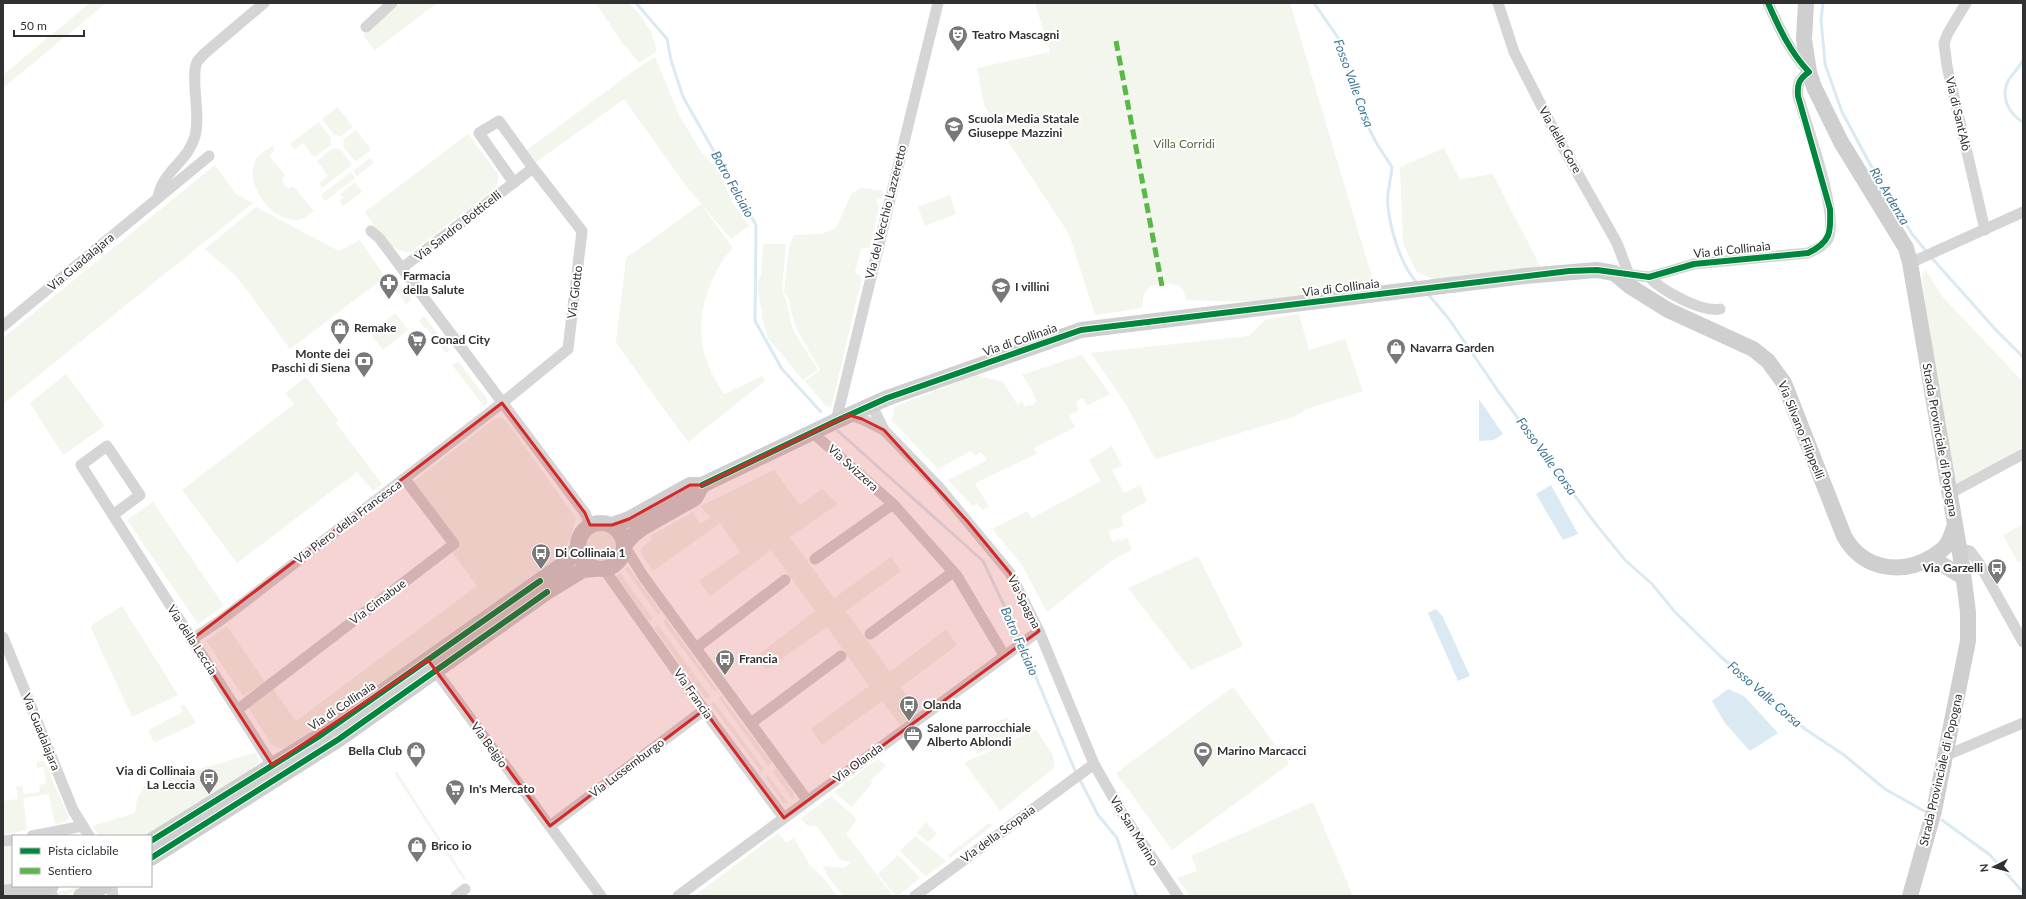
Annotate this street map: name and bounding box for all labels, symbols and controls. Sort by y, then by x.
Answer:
scale bar [14,12,84,38]
text: 50 m [20,18,47,33]
theatre icon: Teatro Mascagni [947,24,969,52]
place label: Teatro Mascagni [972,27,1059,42]
water label: Fosso Valle Corsa [1331,37,1377,130]
street label: Via di Sant'Alò [1943,75,1974,153]
street label: Via delle Gore [1536,104,1585,176]
place label: Scuola Media Statale Giuseppe Mazzini [968,111,1080,140]
school or university icon: Scuola Media Statale Giuseppe Mazzini [943,115,965,143]
park label: Villa Corridi [1153,136,1215,151]
street label: Via del Vecchio Lazzeretto [862,143,909,280]
water label: Botro Felciaio [708,148,758,220]
water label: Rio Ardenza [1867,164,1914,228]
street label: Via Sandro Botticelli [411,187,504,264]
street label: Via Guadalajara [44,230,117,294]
street label: Via di Collinaia [1693,238,1771,261]
street label: Via Giotto [564,264,585,319]
place label: Farmacia della Salute [403,268,465,297]
pharmacy icon: Farmacia della Salute [378,272,400,300]
street label: Via di Collinaia [1302,275,1380,300]
school or university icon: I villini [990,276,1012,304]
place label: I villini [1015,279,1049,294]
shop icon: Remake [329,317,351,345]
place label: Remake [354,320,397,335]
street label: Via di Collinaia [981,320,1059,359]
supermarket icon: Conad City [406,329,428,357]
place label: Conad City [431,332,491,347]
shop icon: Navarra Garden [1385,337,1407,365]
place label: Navarra Garden [1410,340,1495,355]
place label: Monte dei Paschi di Siena [271,346,350,375]
bank icon: Monte dei Paschi di Siena [353,350,375,378]
street label: Strada Provinciale di Popogna [1920,362,1961,518]
street label: Via Silvano Filippelli [1775,379,1828,481]
water label: Fosso Valle Corsa [1513,414,1581,498]
street label: Via Svizzera [825,441,882,494]
street label: Via Piero della Francesca [291,476,404,567]
bus stop icon: Di Collinaia 1 [530,542,552,570]
place label: Di Collinaia 1 [555,545,626,560]
bus stop icon: Via Garzelli [1986,557,2008,585]
place label: Via Garzelli [1922,560,1983,575]
street label: Via Spagna [1005,573,1044,631]
street label: Via Cimabue [347,576,409,628]
street label: Via della Leccia [164,602,221,677]
water label: Botro Felciaio [998,604,1042,678]
bus stop icon: Francia [714,648,736,676]
place label: Francia [739,651,777,666]
water label: Fosso Valle Corsa [1725,658,1806,731]
street label: Via Francia [671,666,716,722]
street label: Via di Collinaia [305,678,378,733]
street label: Via Guadalajara [19,691,64,773]
street label: Strada Provinciale di Popogna [1916,692,1965,847]
bus stop icon: Olanda [898,694,920,722]
place label: Olanda [923,697,961,712]
street label: Via Belgio [468,719,511,771]
place label: Salone parrocchiale Alberto Ablondi [926,720,1031,749]
office icon: Salone parrocchiale Alberto Ablondi [902,724,924,752]
street label: Via Lussemburgo [586,734,667,801]
shop icon: Bella Club [405,740,427,768]
street label: Via Olanda [830,740,885,786]
sports icon: Marino Marcacci [1192,740,1214,768]
place label: Bella Club [348,743,402,758]
place label: Marino Marcacci [1217,743,1306,758]
place label: Via di Collinaia La Leccia [115,763,195,792]
bus stop icon: Via di Collinaia La Leccia [198,767,220,795]
supermarket icon: In's Mercato [444,778,466,806]
place label: In's Mercato [469,781,535,796]
street label: Via San Marino [1107,793,1162,869]
street label: Via della Scopaia [958,802,1038,866]
legend [12,835,152,887]
shop icon: Brico io [406,835,428,863]
place label: Brico io [431,838,472,853]
text: Pista ciclabile [48,843,119,858]
north arrow [1974,847,2014,887]
text: Sentiero [48,863,92,878]
text: N [1977,863,1990,873]

